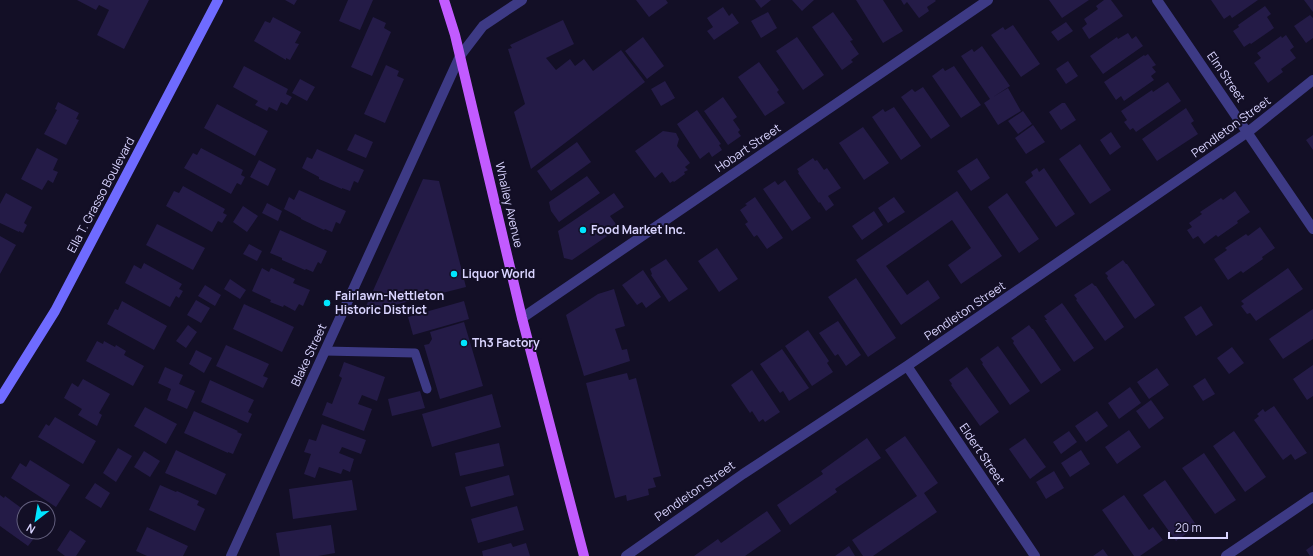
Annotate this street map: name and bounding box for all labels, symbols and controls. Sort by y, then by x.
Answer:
street label: Elm Street [1203,48,1250,105]
street label: Pendleton Street [1187,92,1274,161]
street label: Hobart Street [712,119,784,176]
street label: Ella T. Grasso Boulevard [63,134,138,256]
street label: Whalley Avenue [491,160,528,249]
place label: Food Market Inc. [591,221,686,238]
marker: Food Market Inc. [578,225,588,235]
place label: Liquor World [462,265,535,282]
marker: Liquor World [449,269,459,279]
street label: Pendleton Street [921,277,1009,344]
place label: Fairlawn-Nettleton Historic District [335,287,444,318]
marker: Fairlawn-Nettleton Historic District [322,298,332,308]
street label: Blake Street [287,321,331,389]
place label: Th3 Factory [472,334,540,351]
marker: Th3 Factory [459,338,469,348]
street label: Eldert Street [956,420,1009,488]
street label: Pendleton Street [651,456,738,525]
north arrow [16,500,56,540]
scale bar [1169,514,1227,540]
text: 20 m [1175,519,1202,536]
text: N [23,520,38,537]

